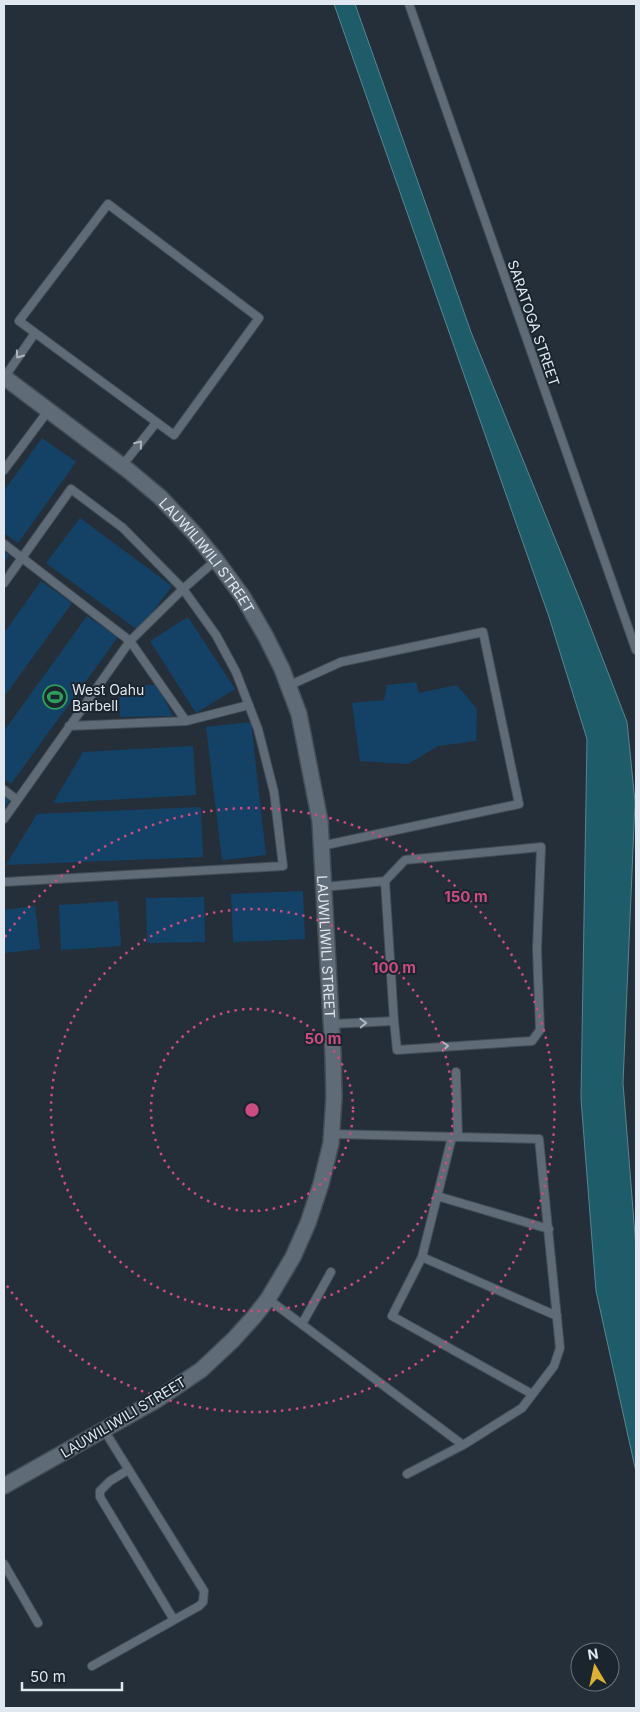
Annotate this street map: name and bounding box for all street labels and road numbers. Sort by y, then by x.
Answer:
street label: SARATOGA STREET [504,258,564,388]
street label: LAUWILIWILI STREET [156,494,259,616]
street label: LAUWILIWILI STREET [315,875,339,1019]
street label: LAUWILIWILI STREET [57,1373,189,1461]

